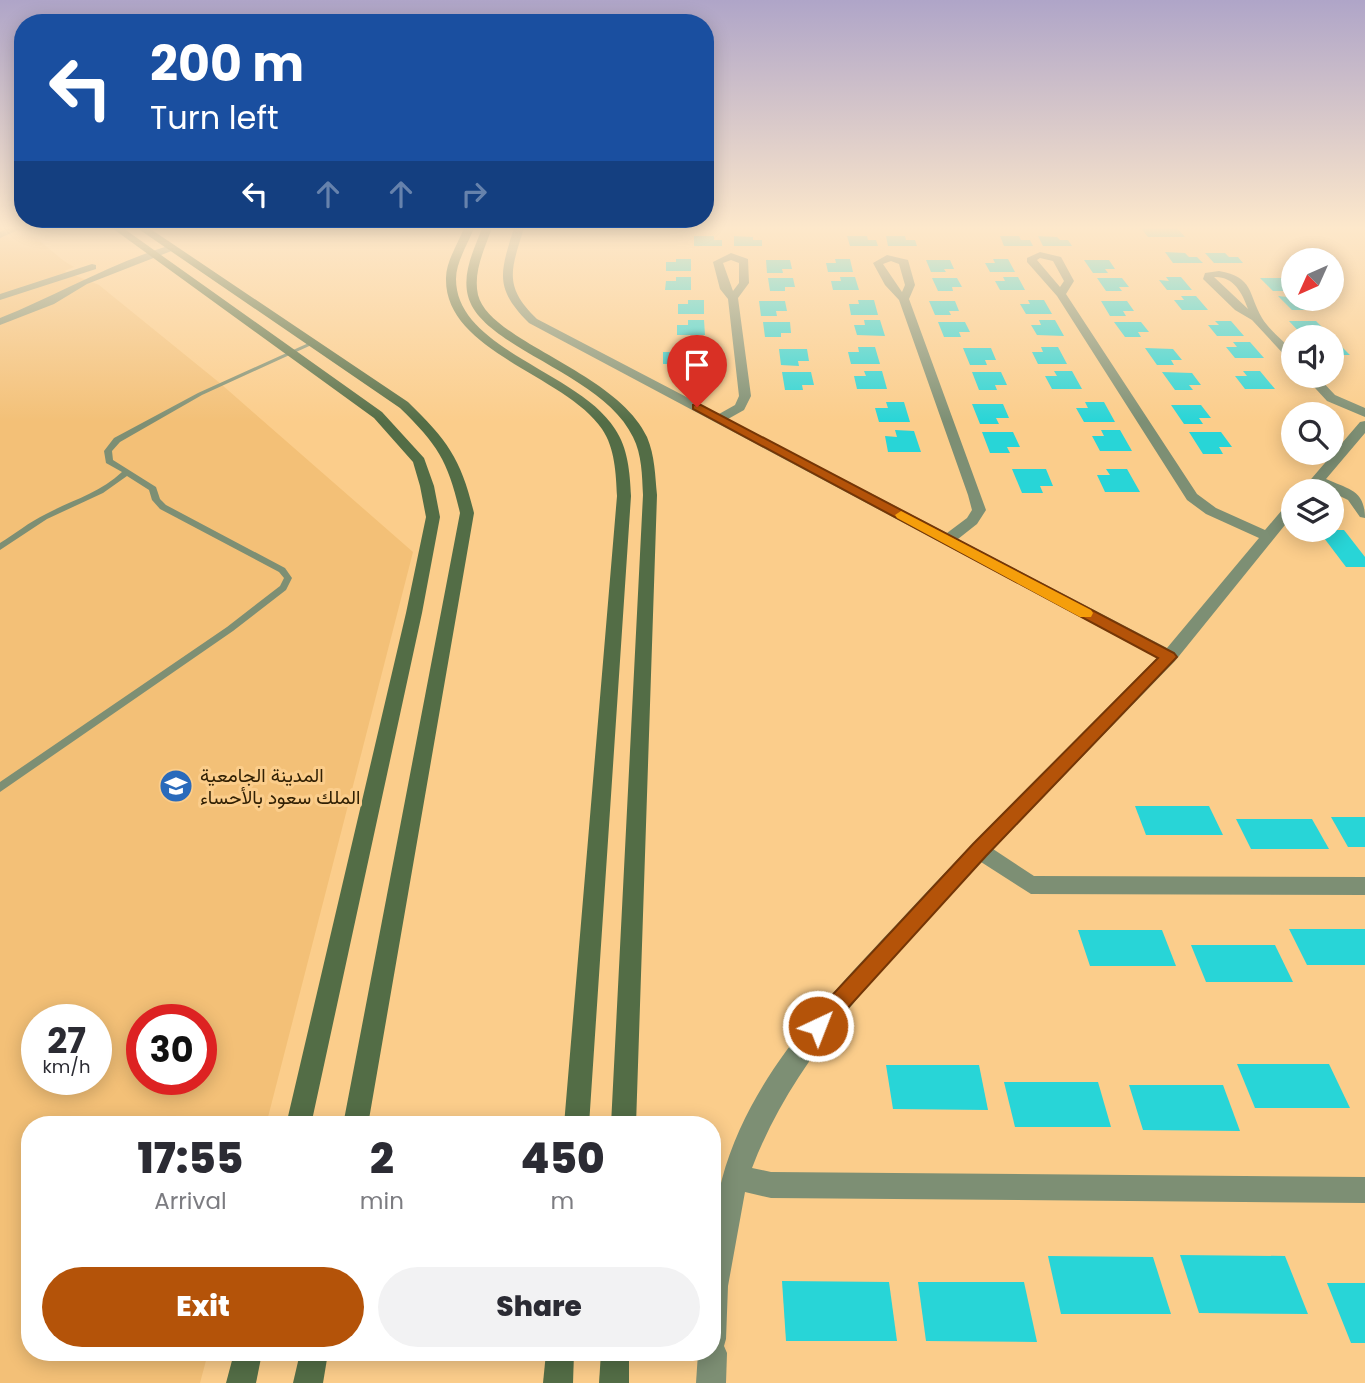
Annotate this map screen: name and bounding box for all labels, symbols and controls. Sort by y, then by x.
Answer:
text: 200 m [150,30,304,98]
icon: left [35,42,126,133]
text: Turn left [150,95,279,140]
icon: left [236,175,274,213]
icon: ahead [309,175,347,213]
icon: ahead [382,175,420,213]
icon: right [455,175,493,213]
north arrow [1281,248,1344,312]
map controls [1281,248,1344,542]
button: sound [1281,325,1344,388]
pin [667,335,727,407]
icon: arrive [678,346,716,384]
button: search [1281,402,1344,465]
button: layers [1281,479,1344,542]
place label: المدينة الجامعية الملك سعود بالأحساء [200,762,360,811]
school or university icon: المدينة الجامعية الملك سعود بالأحساء [157,767,195,805]
position arrow [781,989,855,1063]
speed limit sign: 30 [126,1004,217,1095]
text: 27 [47,1016,86,1065]
text: km/h [43,1054,90,1079]
text: 17:55 [137,1129,243,1188]
text: 2 [370,1129,394,1188]
text: 450 [520,1129,605,1188]
text: Arrival [154,1185,227,1217]
text: min [360,1185,404,1217]
text: m [551,1185,574,1217]
button: Exit [42,1267,364,1347]
button: Share [378,1267,700,1347]

